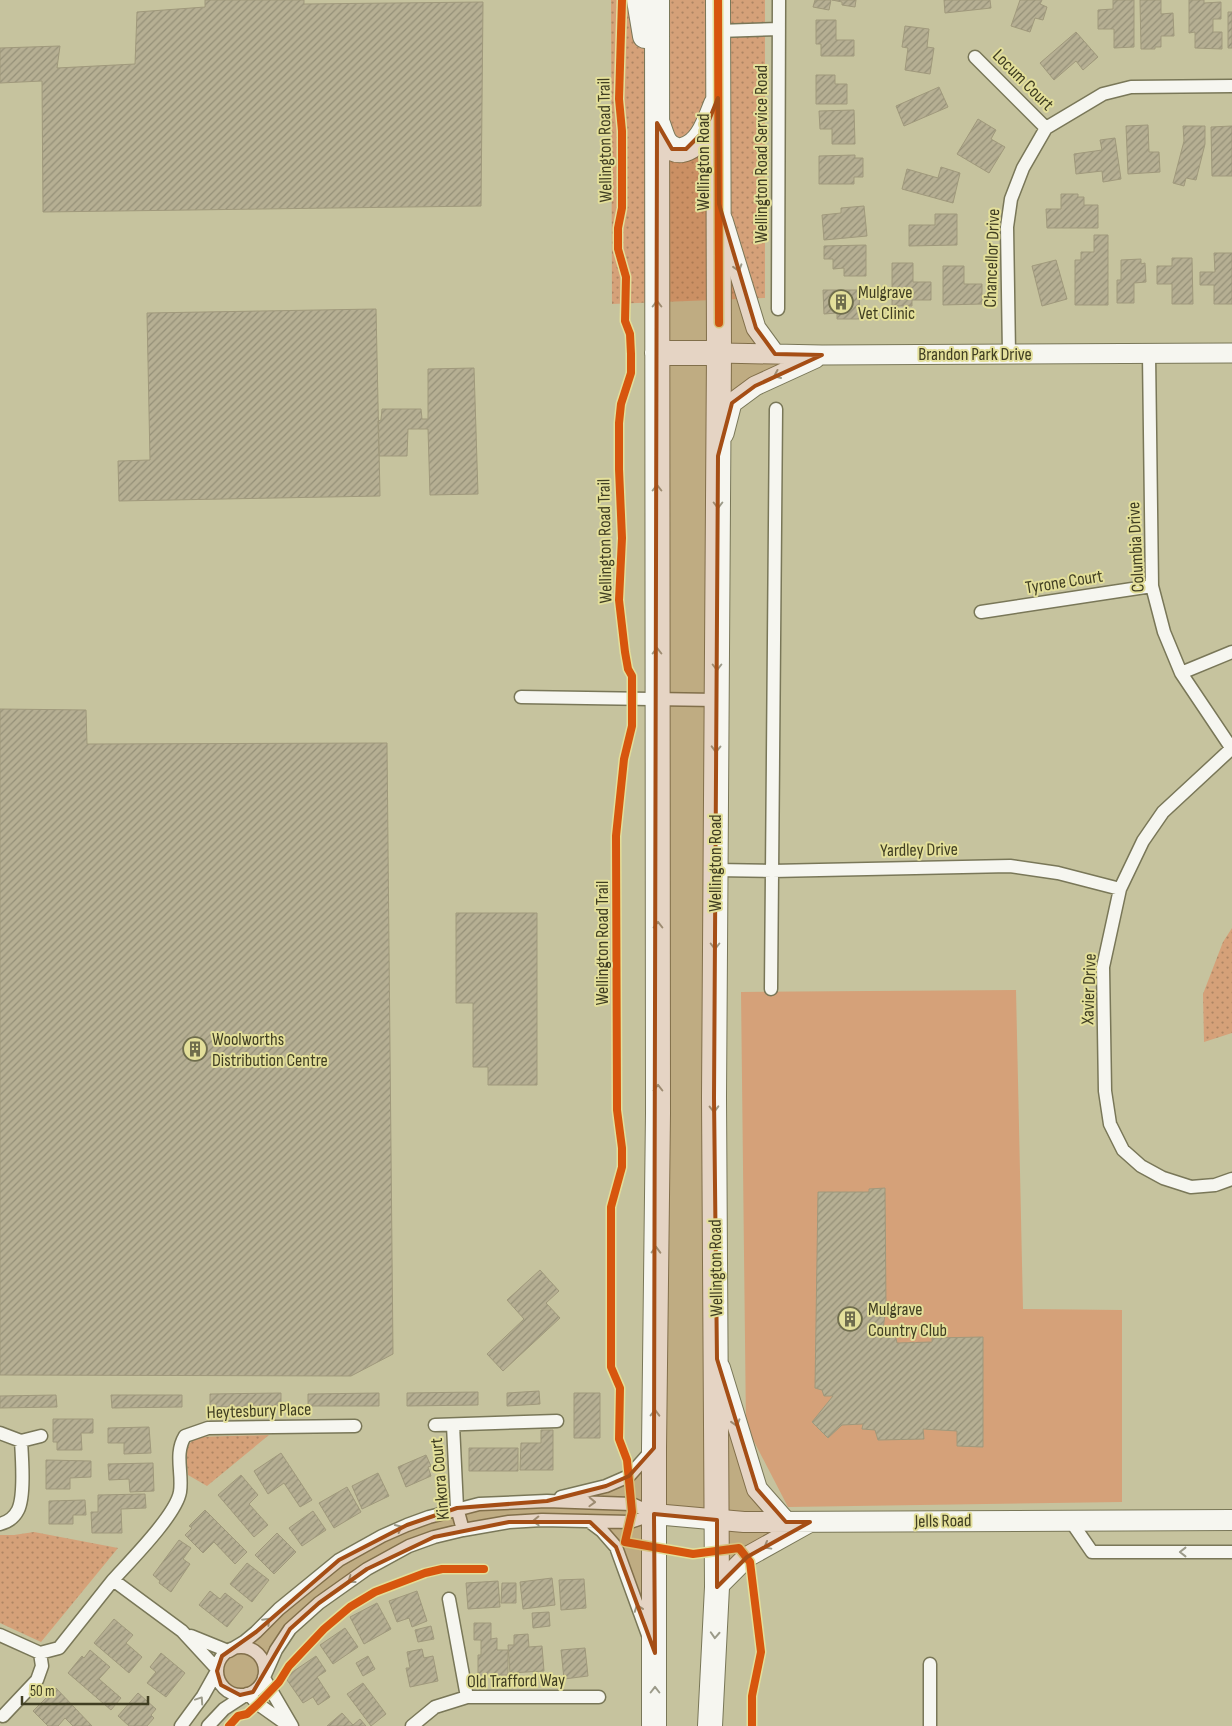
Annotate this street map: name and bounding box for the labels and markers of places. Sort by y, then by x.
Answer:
place label: Mulgrave Vet Clinic [858,282,915,324]
building icon: Mulgrave Vet Clinic [828,289,854,315]
place label: Woolworths Distribution Centre [212,1029,328,1071]
building icon: Woolworths Distribution Centre [182,1036,208,1062]
place label: Mulgrave Country Club [868,1299,947,1341]
building icon: Mulgrave Country Club [837,1306,863,1332]

